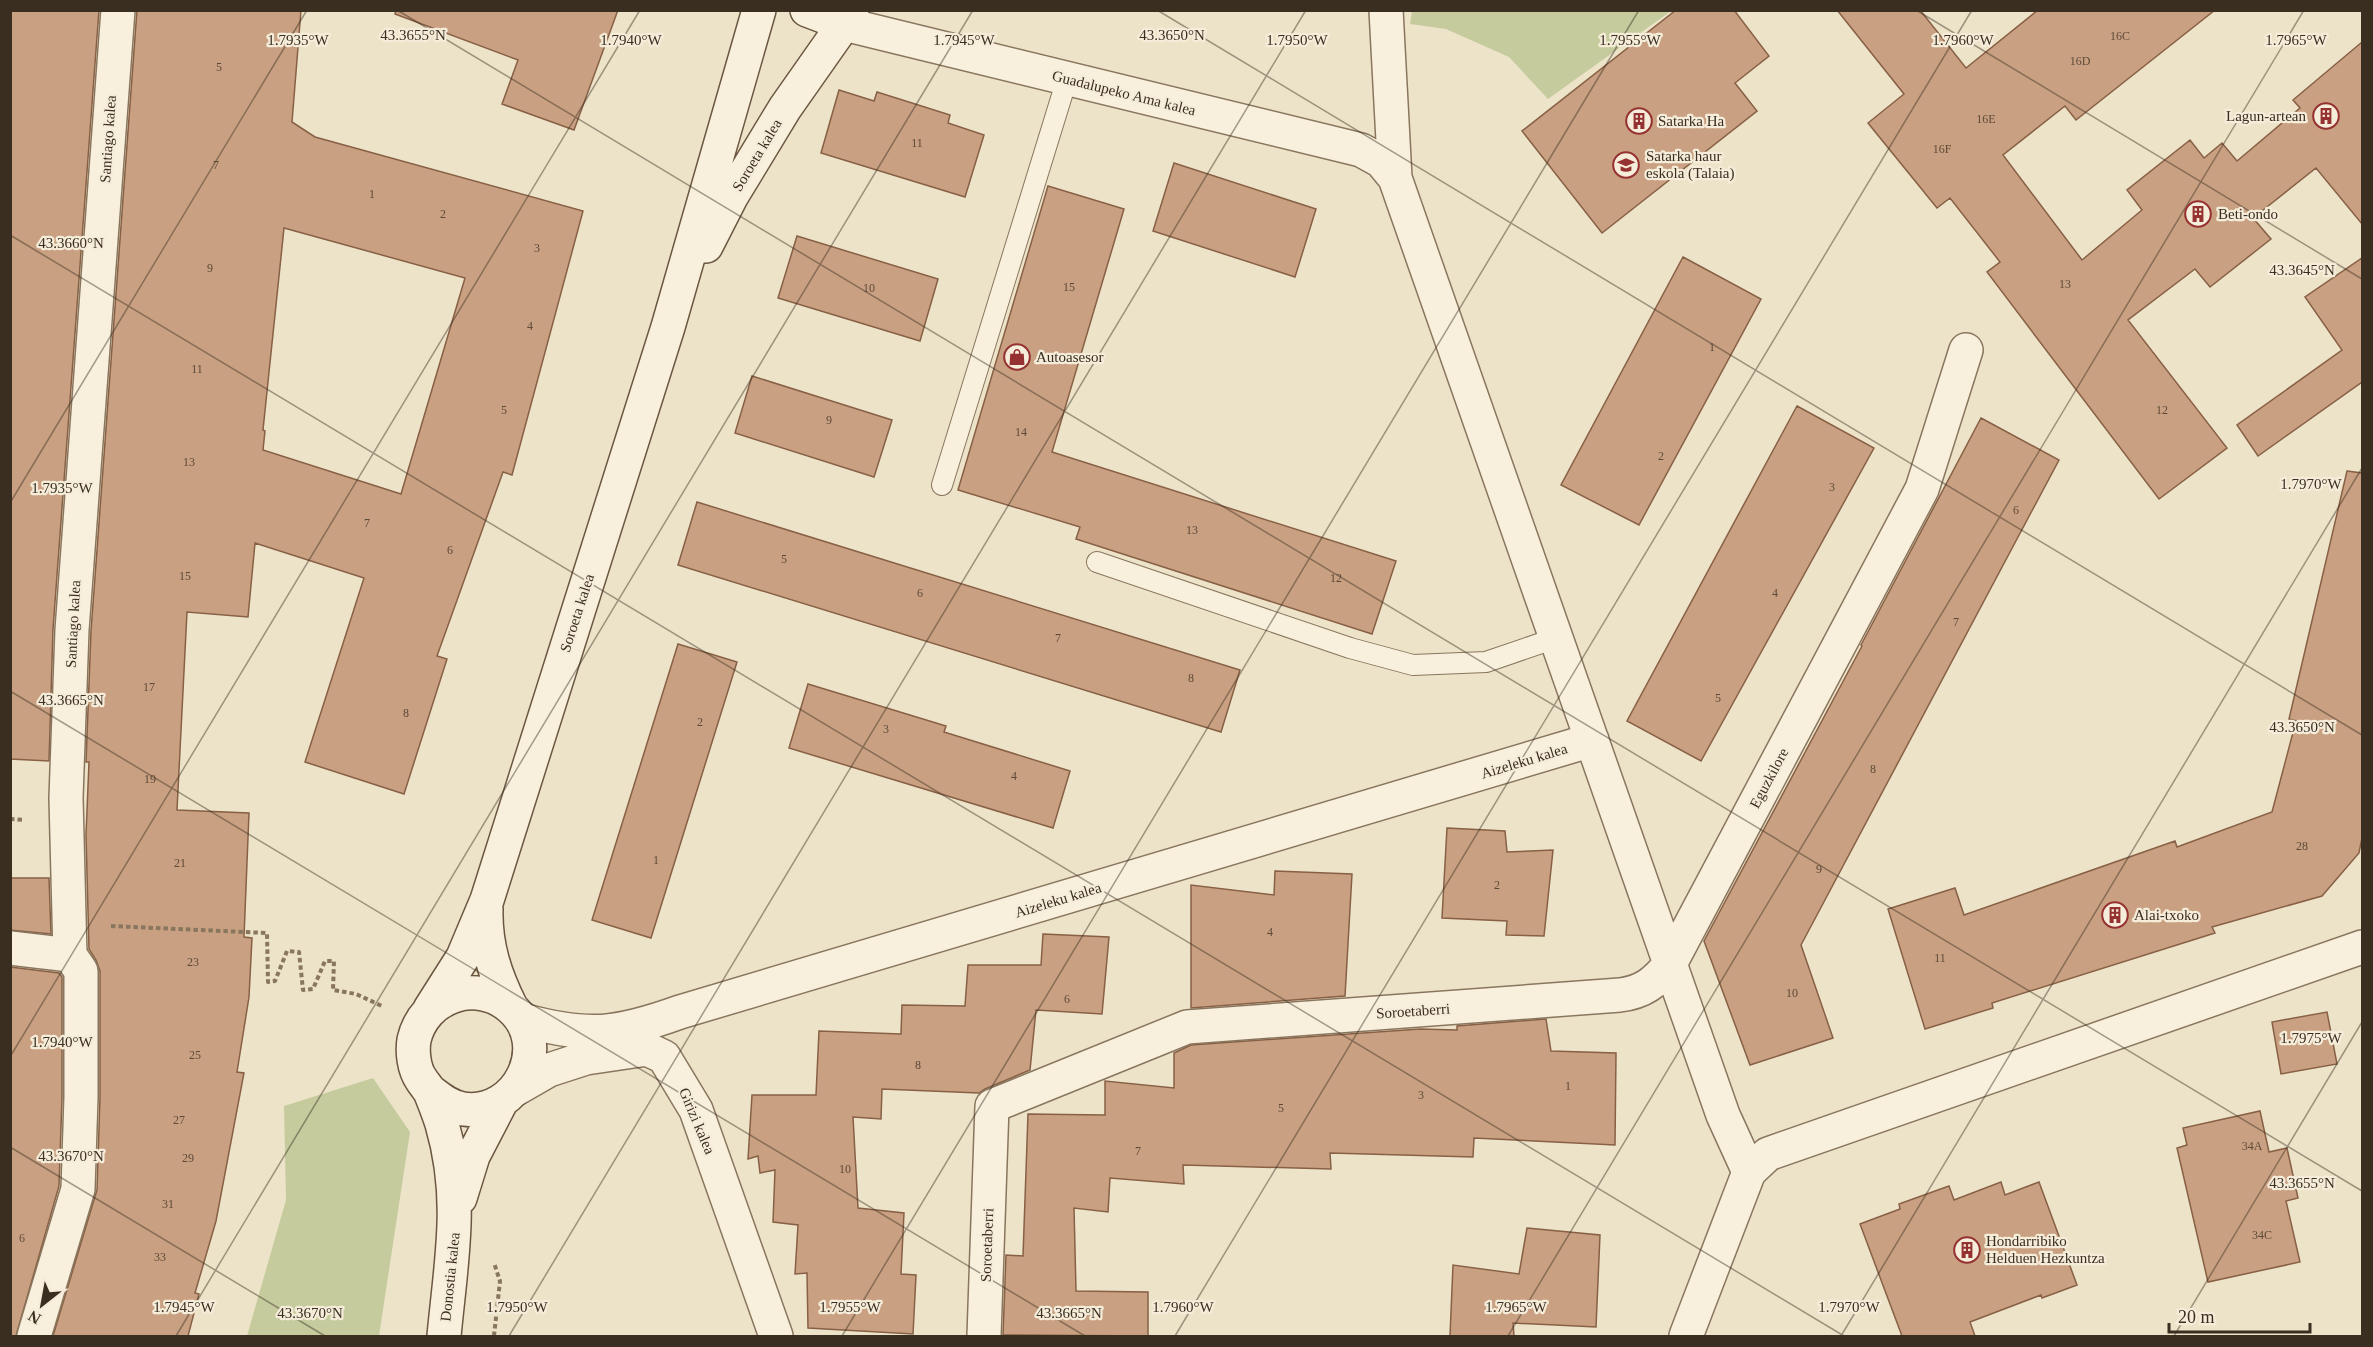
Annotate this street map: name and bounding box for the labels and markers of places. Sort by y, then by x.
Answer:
building icon: Lagun-artean [2311,101,2341,131]
building icon: Satarka Ha [1624,106,1654,136]
place label: Lagun-artean [2226,108,2306,124]
place label: Satarka Ha [1658,113,1725,129]
place label: Satarka haur eskola (Talaia) [1646,148,1734,182]
school or university icon: Satarka haur eskola (Talaia) [1611,150,1641,180]
building icon: Beti-ondo [2183,199,2213,229]
place label: Beti-ondo [2218,206,2278,222]
shop icon: Autoasesor [1002,342,1032,372]
place label: Autoasesor [1036,349,1104,365]
building icon: Alai-txoko [2100,900,2130,930]
place label: Alai-txoko [2134,907,2199,923]
place label: Hondarribiko Helduen Hezkuntza [1986,1233,2105,1266]
building icon: Hondarribiko Helduen Hezkuntza [1952,1235,1982,1265]

